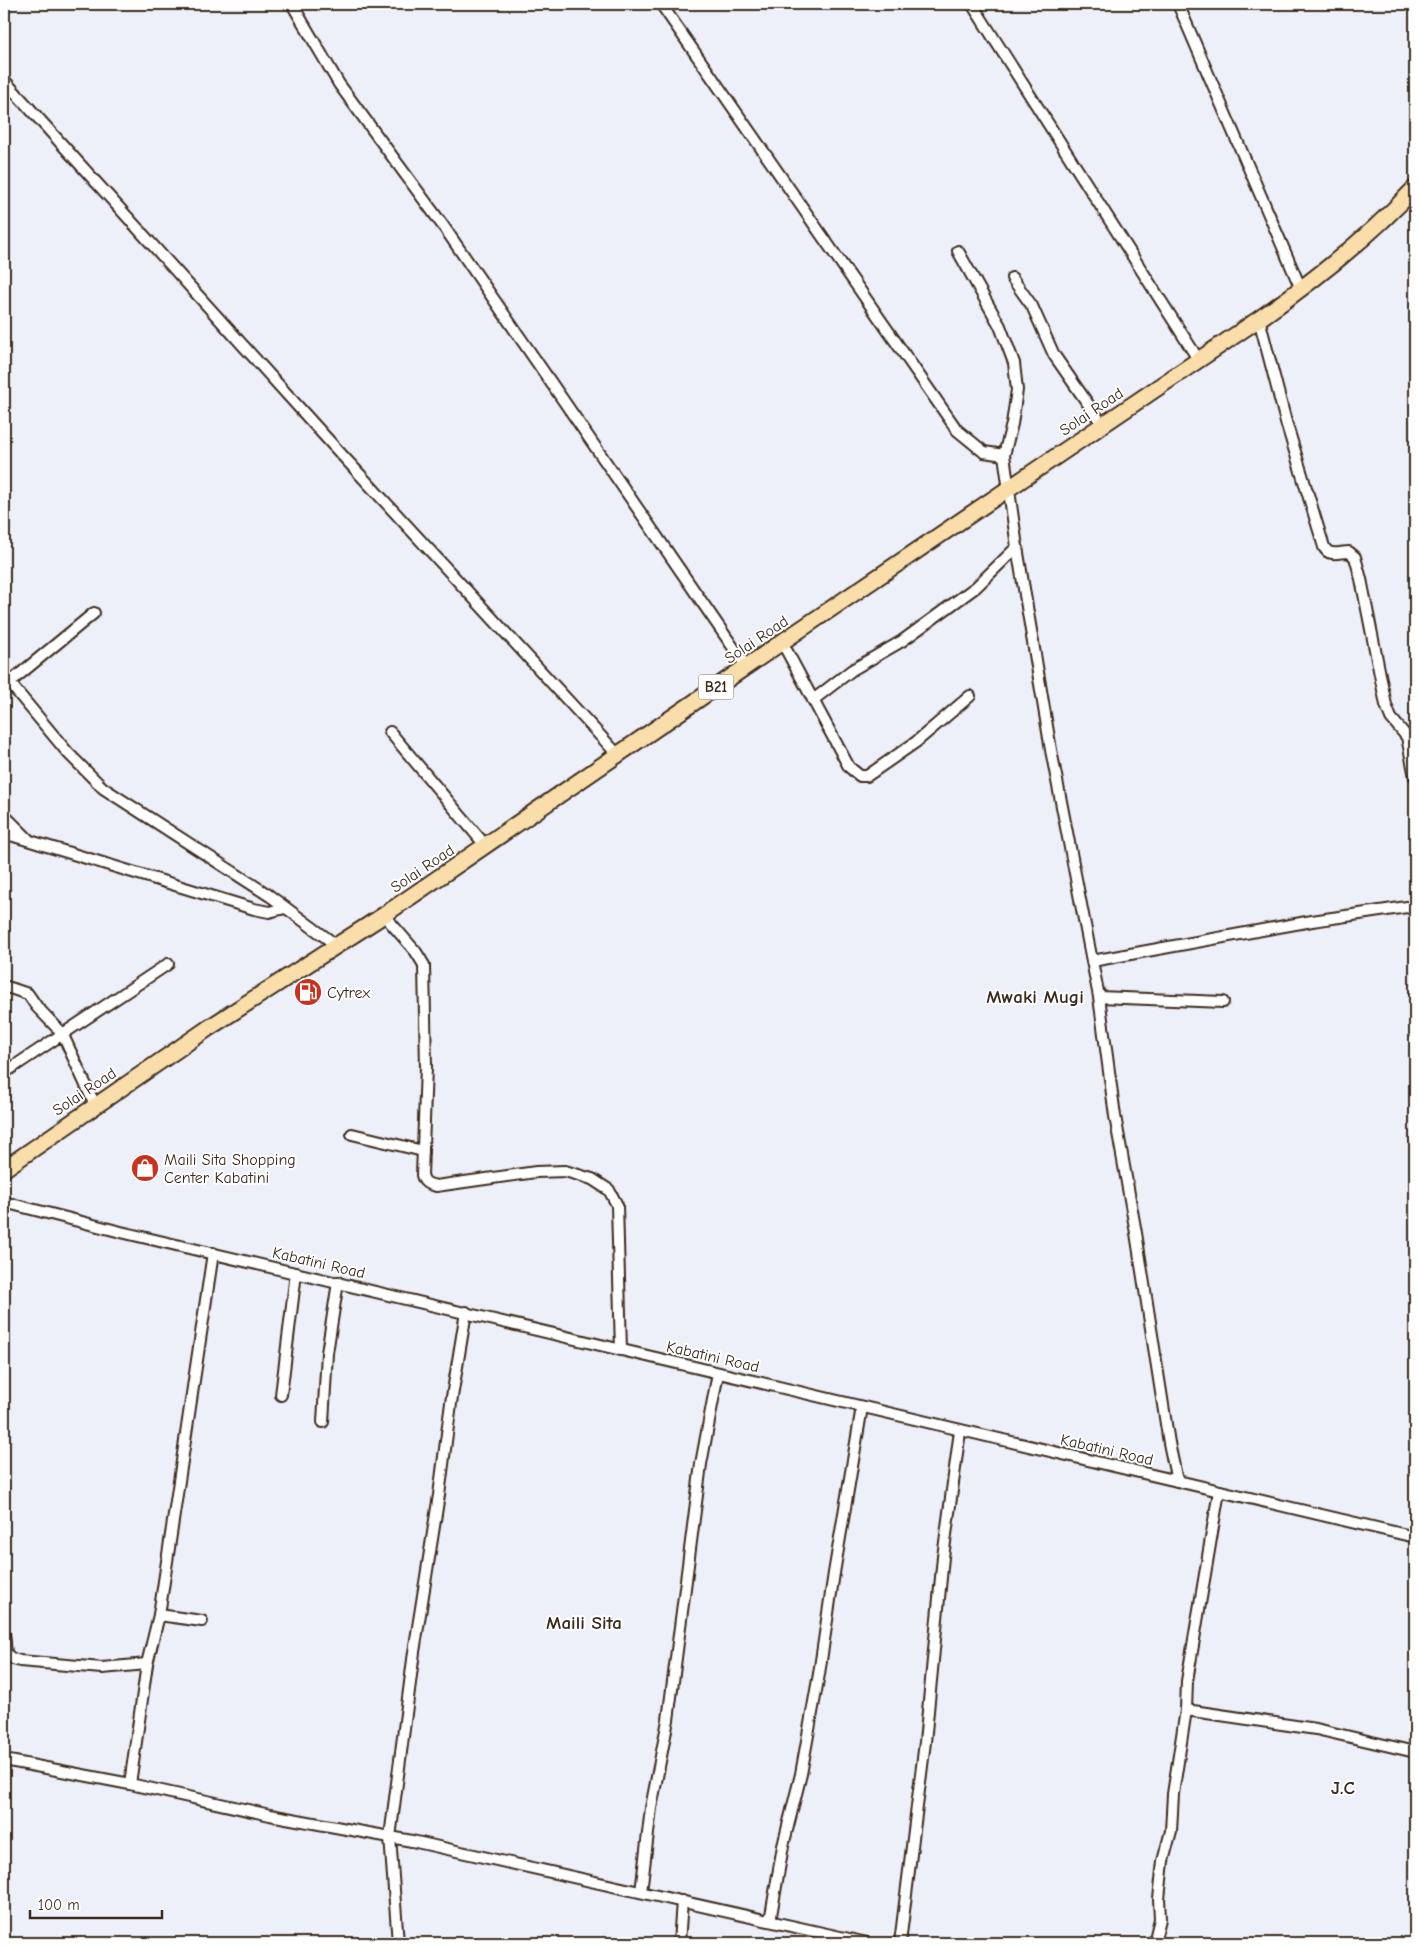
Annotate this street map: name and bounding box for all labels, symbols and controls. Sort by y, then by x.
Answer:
street label: Solai Road [1056,384,1127,440]
street label: Solai Road [721,612,792,668]
road number: B21 [698,674,734,700]
street label: Solai Road [387,841,458,897]
fuel station icon: Cytrex [293,977,323,1007]
place label: Cytrex [327,984,371,1002]
district label: Mwaki Mugi [986,986,1084,1008]
street label: Solai Road [49,1064,120,1120]
place label: Maili Sita Shopping Center Kabatini [164,1151,296,1187]
shop icon: Maili Sita Shopping Center Kabatini [130,1153,160,1183]
street label: Kabatini Road [271,1244,367,1282]
street label: Kabatini Road [665,1338,761,1376]
street label: Kabatini Road [1059,1431,1155,1469]
district label: Maili Sita [546,1612,622,1634]
district label: J.C [1331,1777,1355,1799]
scale bar [30,1887,162,1919]
text: 100 m [38,1896,80,1914]

